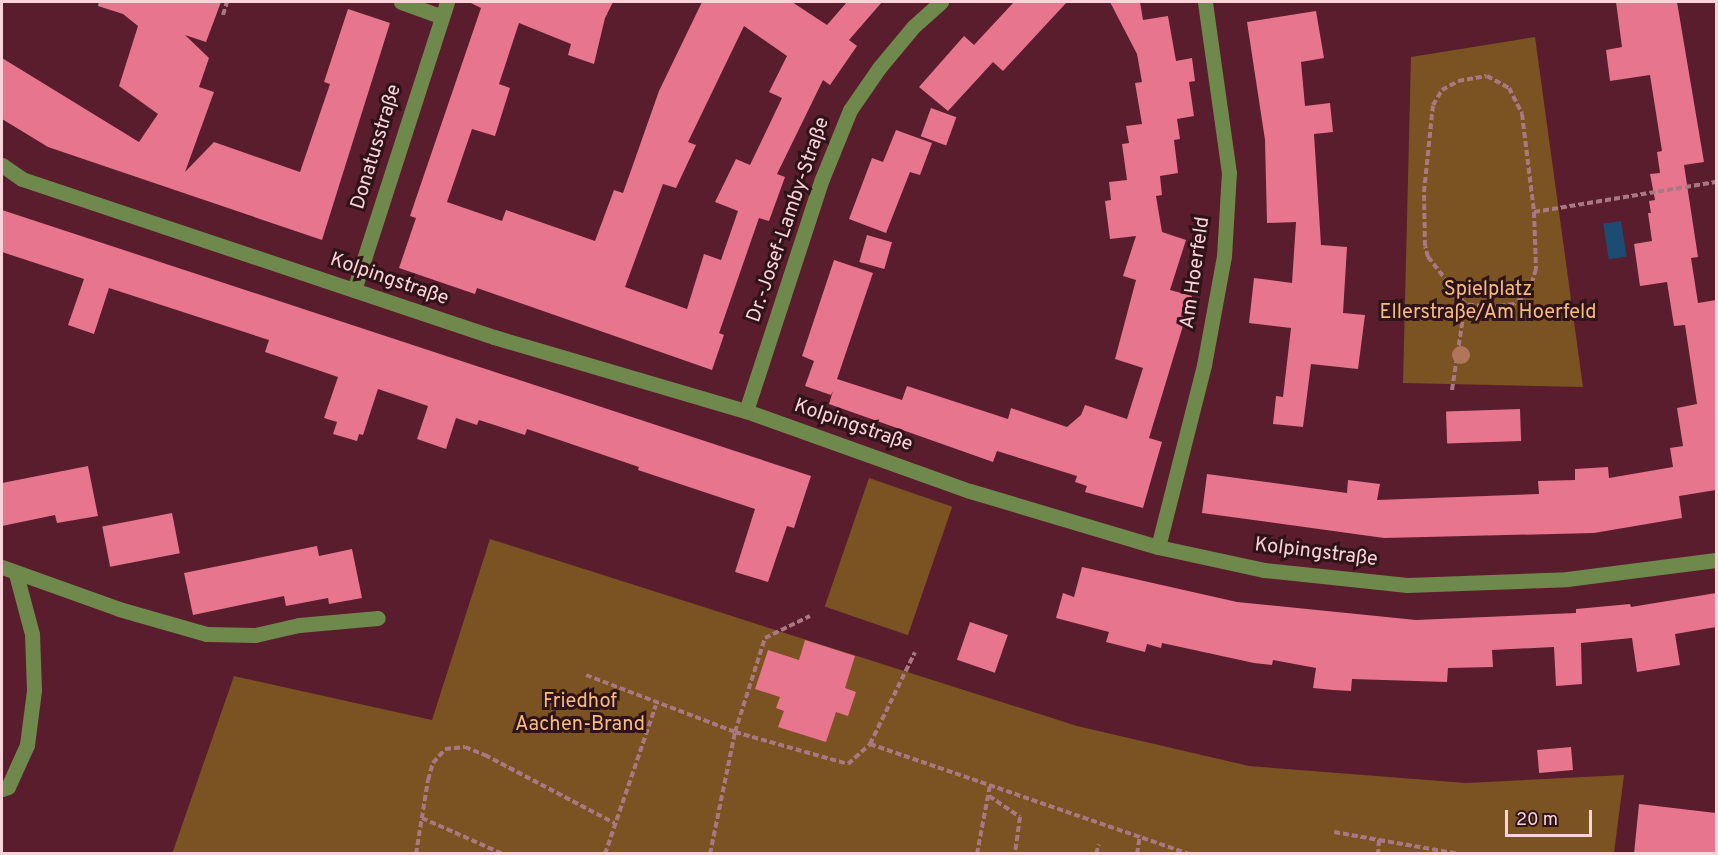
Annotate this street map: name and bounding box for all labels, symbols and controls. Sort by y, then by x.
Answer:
street label: Donatusstraße [347,82,407,212]
street label: Dr.-Josef-Lamby-Straße [743,114,835,326]
street label: Am Hoerfeld [1176,215,1216,331]
street label: Kolpingstraße [326,248,452,312]
park label: Spielplatz Ellerstraße/Am Hoerfeld [1380,278,1596,325]
street label: Kolpingstraße [790,394,916,458]
street label: Kolpingstraße [1253,534,1379,572]
park label: Friedhof Aachen-Brand [515,690,645,737]
scale bar [1508,798,1595,836]
text: 20 m [1516,809,1558,832]

